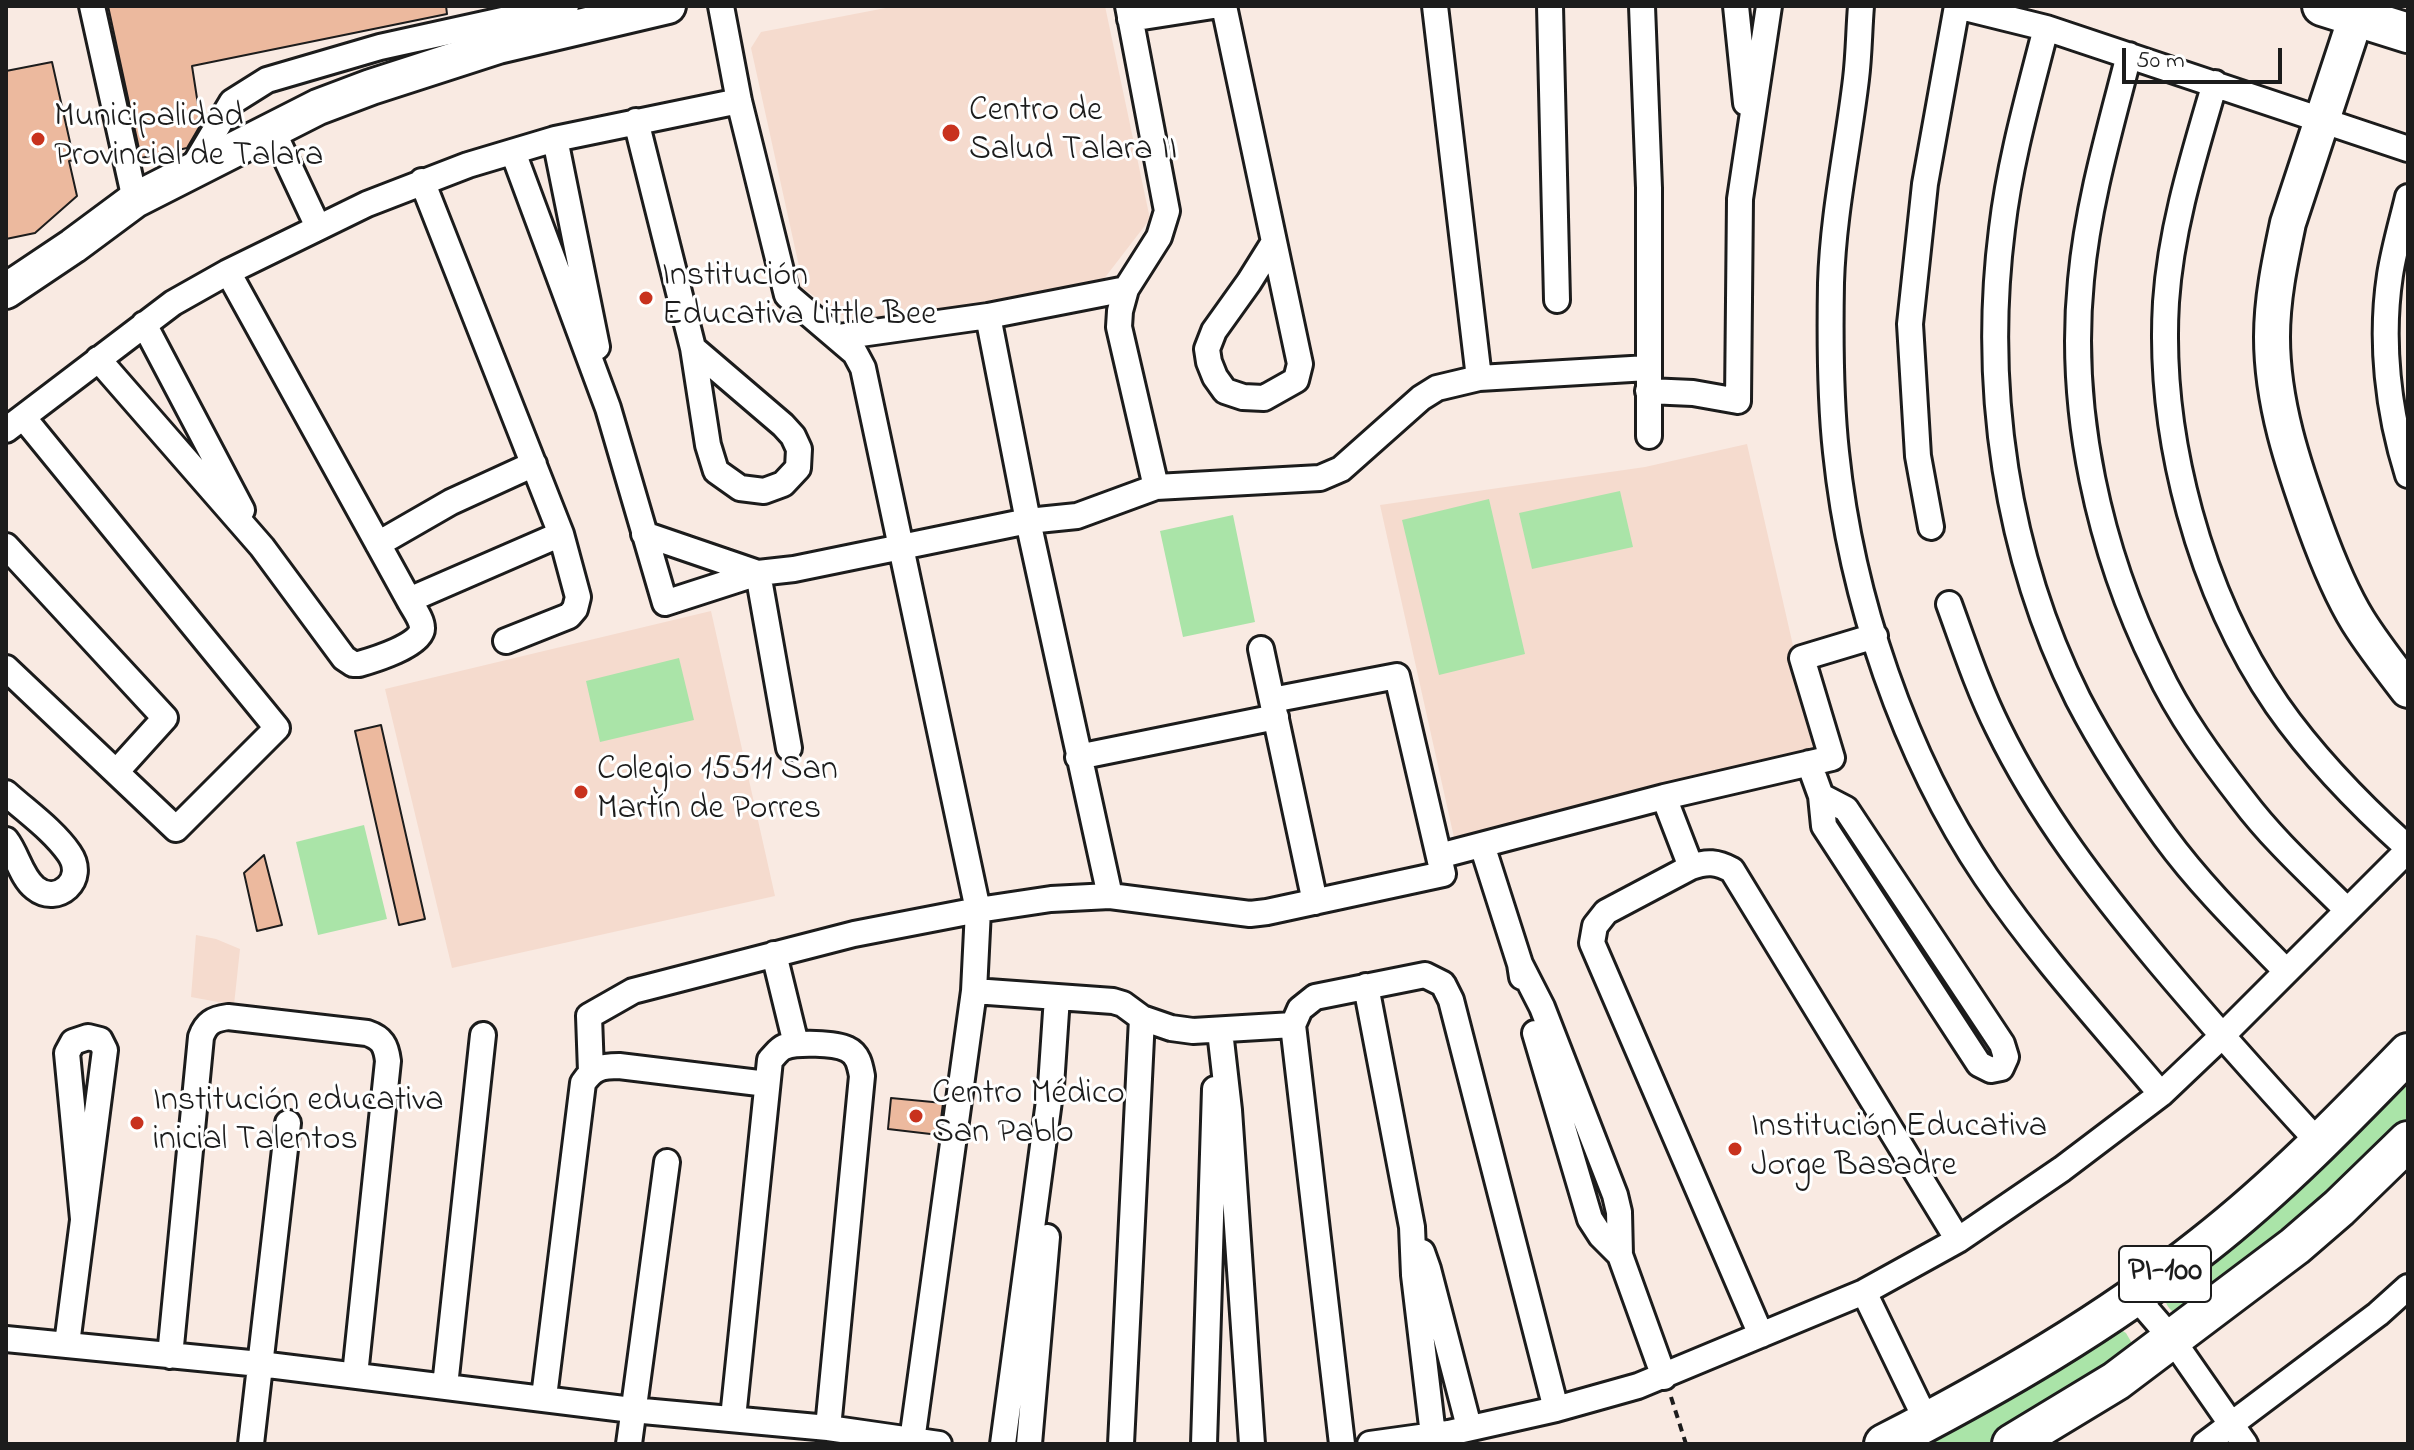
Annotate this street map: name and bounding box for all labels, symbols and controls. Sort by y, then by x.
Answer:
scale bar [2126,32,2286,82]
text: 50 m [2136,44,2185,79]
place label: Centro de Salud Talara II [969,93,1177,172]
place label: Municipalidad Provincial de Talara [54,99,323,178]
marker: Centro de Salud Talara II [940,122,962,144]
marker: Municipalidad Provincial de Talara [29,130,47,148]
place label: Institución Educativa Little Bee [662,258,936,338]
marker: Institución Educativa Little Bee [637,289,655,307]
place label: Colegio 15511 San Martín de Porres [597,752,838,832]
marker: Colegio 15511 San Martín de Porres [572,783,590,801]
place label: Centro Médico San Pablo [932,1076,1125,1156]
place label: Institución educativa inicial Talentos [153,1083,444,1162]
marker: Centro Médico San Pablo [907,1107,925,1125]
place label: Institución Educativa Jorge Basadre [1751,1109,2047,1188]
marker: Institución educativa inicial Talentos [128,1114,146,1132]
marker: Institución Educativa Jorge Basadre [1726,1140,1744,1158]
road number: PI-100 [2119,1246,2211,1302]

